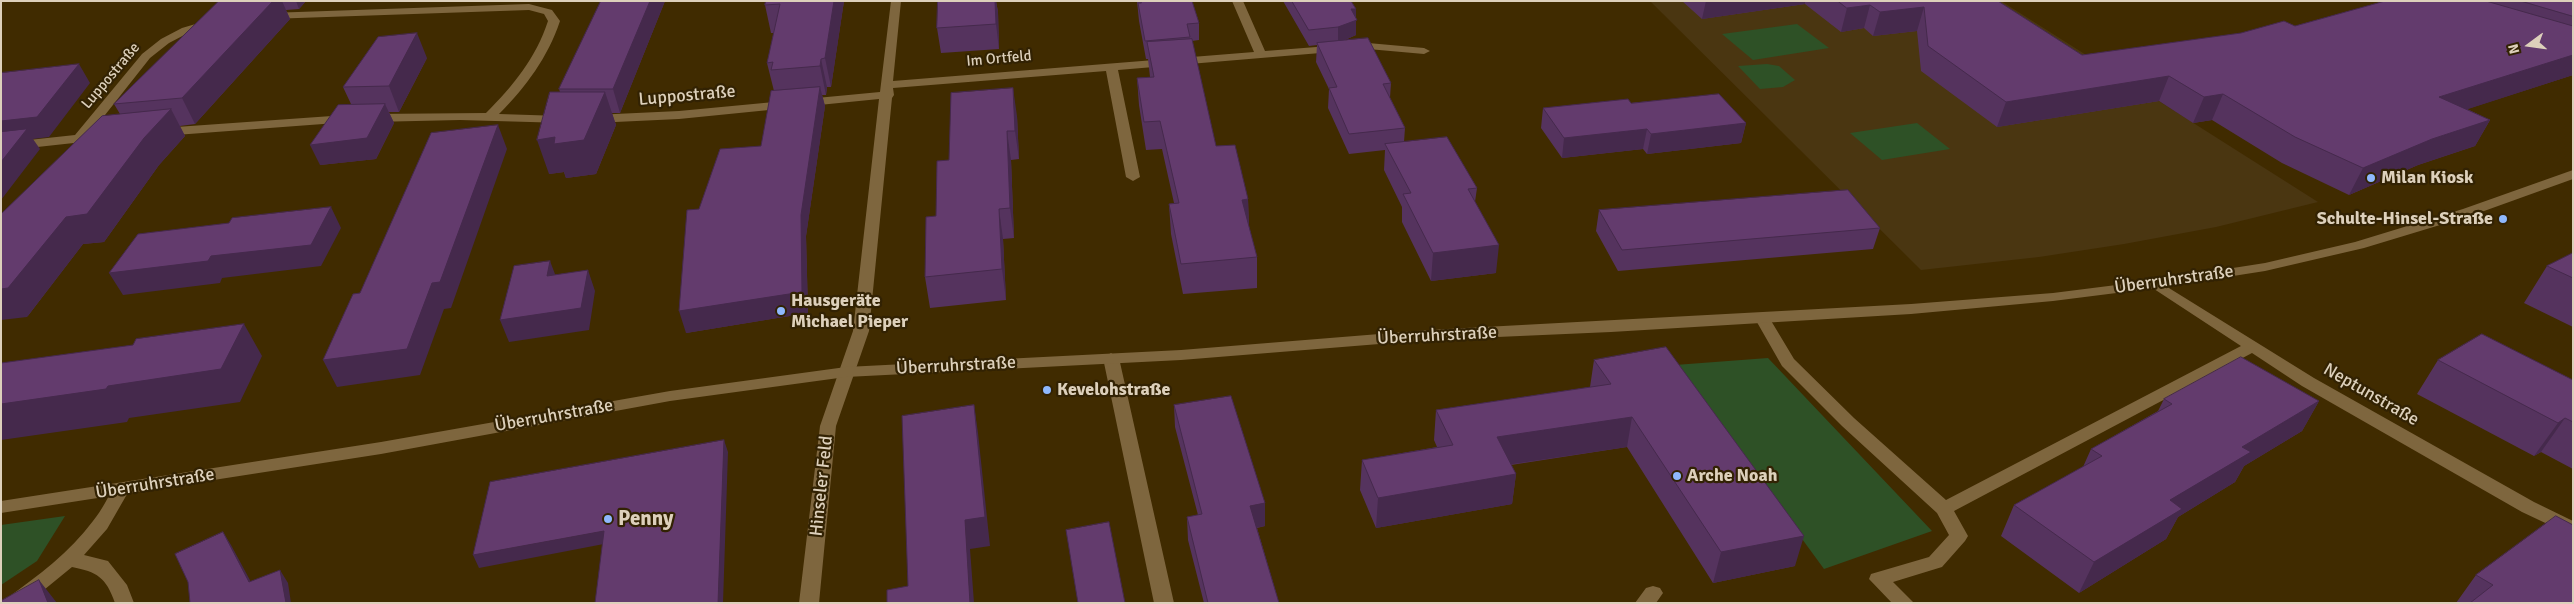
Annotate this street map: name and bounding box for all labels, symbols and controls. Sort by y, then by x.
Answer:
north arrow [2504,20,2554,70]
street label: Luppostraße [78,39,144,113]
text: N [2505,42,2523,56]
street label: Im Ortfeld [966,47,1032,71]
street label: Luppostraße [638,81,736,111]
place label: Milan Kiosk [2381,167,2473,189]
marker: Milan Kiosk [2365,172,2377,184]
place label: Schulte-Hinsel-Straße [2317,208,2493,230]
marker: Schulte-Hinsel-Straße [2497,213,2509,225]
street label: Überruhrstraße [2113,261,2235,299]
place label: Hausgeräte Michael Pieper [791,290,908,332]
marker: Hausgeräte Michael Pieper [775,305,787,317]
street label: Überruhrstraße [1376,322,1498,350]
street label: Überruhrstraße [895,352,1017,380]
street label: Neptunstraße [2319,359,2423,431]
place label: Kevelohstraße [1057,379,1170,401]
marker: Kevelohstraße [1041,384,1053,396]
street label: Überruhrstraße [493,395,615,437]
street label: Hinseler Feld [806,435,838,537]
street label: Überruhrstraße [94,464,216,504]
place label: Arche Noah [1687,465,1778,487]
marker: Arche Noah [1671,470,1683,482]
place label: Penny [618,506,674,532]
marker: Penny [602,513,614,525]

